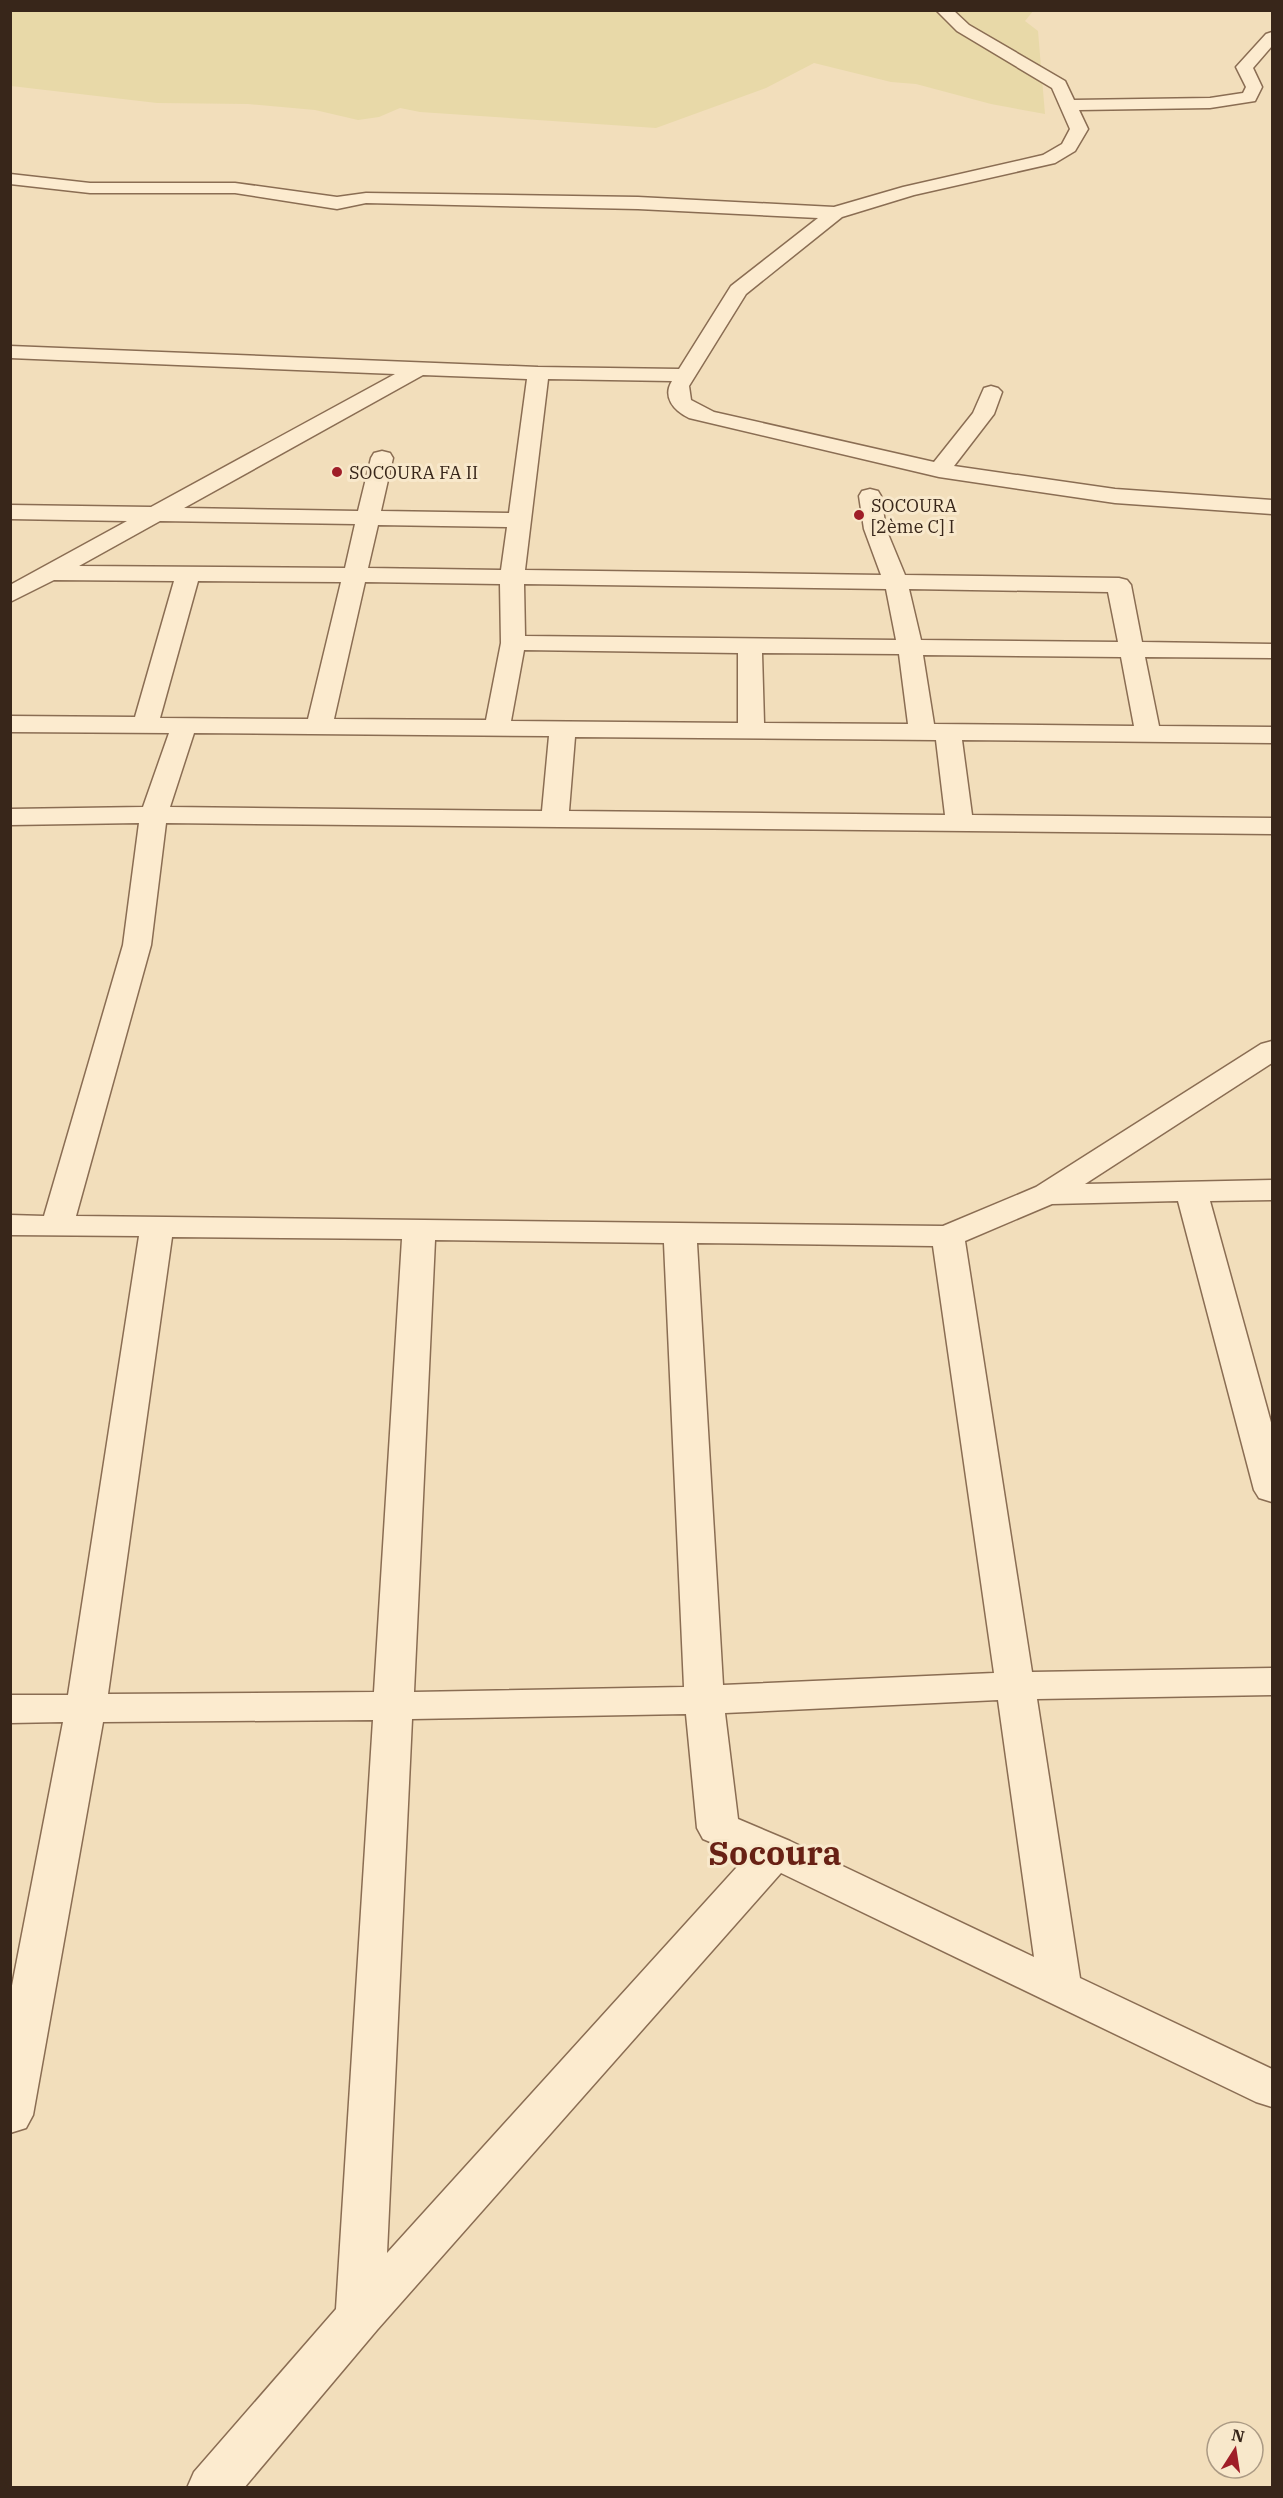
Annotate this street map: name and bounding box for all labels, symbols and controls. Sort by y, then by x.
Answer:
place label: SOCOURA FA II [349,461,478,484]
marker: SOCOURA FA II [330,465,344,479]
place label: SOCOURA [2ème C] I [871,494,957,538]
marker: SOCOURA [2ème C] I [852,508,866,522]
district label: Socoura [708,1831,842,1874]
north arrow [1205,2420,1265,2480]
text: N [1230,2424,1246,2446]

